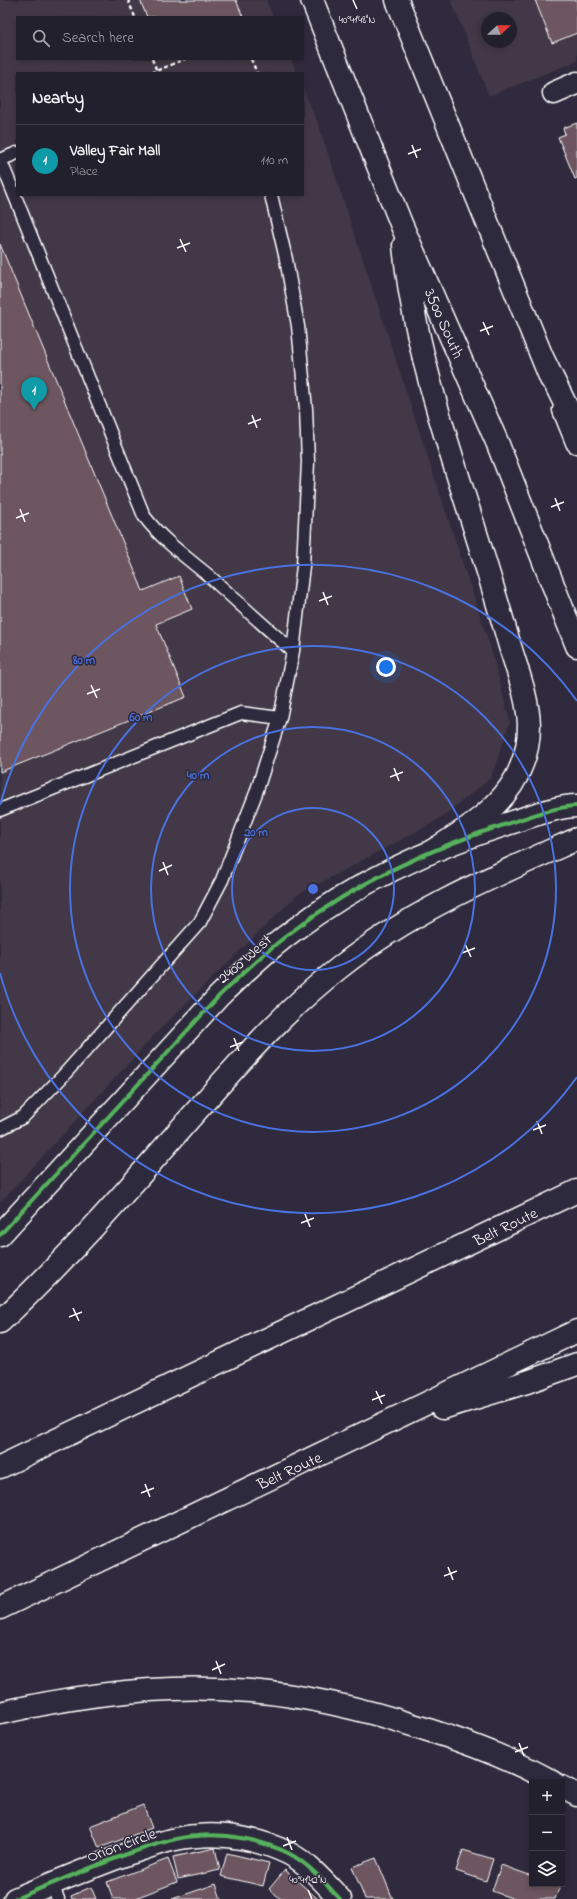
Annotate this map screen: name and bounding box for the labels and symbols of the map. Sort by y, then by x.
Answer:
north arrow [481,12,517,48]
text: 40°41'48"N [339,13,375,28]
street label: 3500 South [417,285,469,363]
pin: 1 [21,377,47,410]
text: 80 m [72,652,96,670]
your location [376,657,396,677]
text: 60 m [129,709,153,727]
text: 40 m [186,767,210,785]
text: 20 m [243,824,268,842]
centre of rings [306,882,320,896]
street label: 2400 West [213,929,278,990]
street label: Belt Route [469,1202,543,1254]
street label: Belt Route [253,1446,327,1498]
street label: Orion Circle [84,1822,160,1869]
text: 40°41'42"N [289,1873,327,1888]

